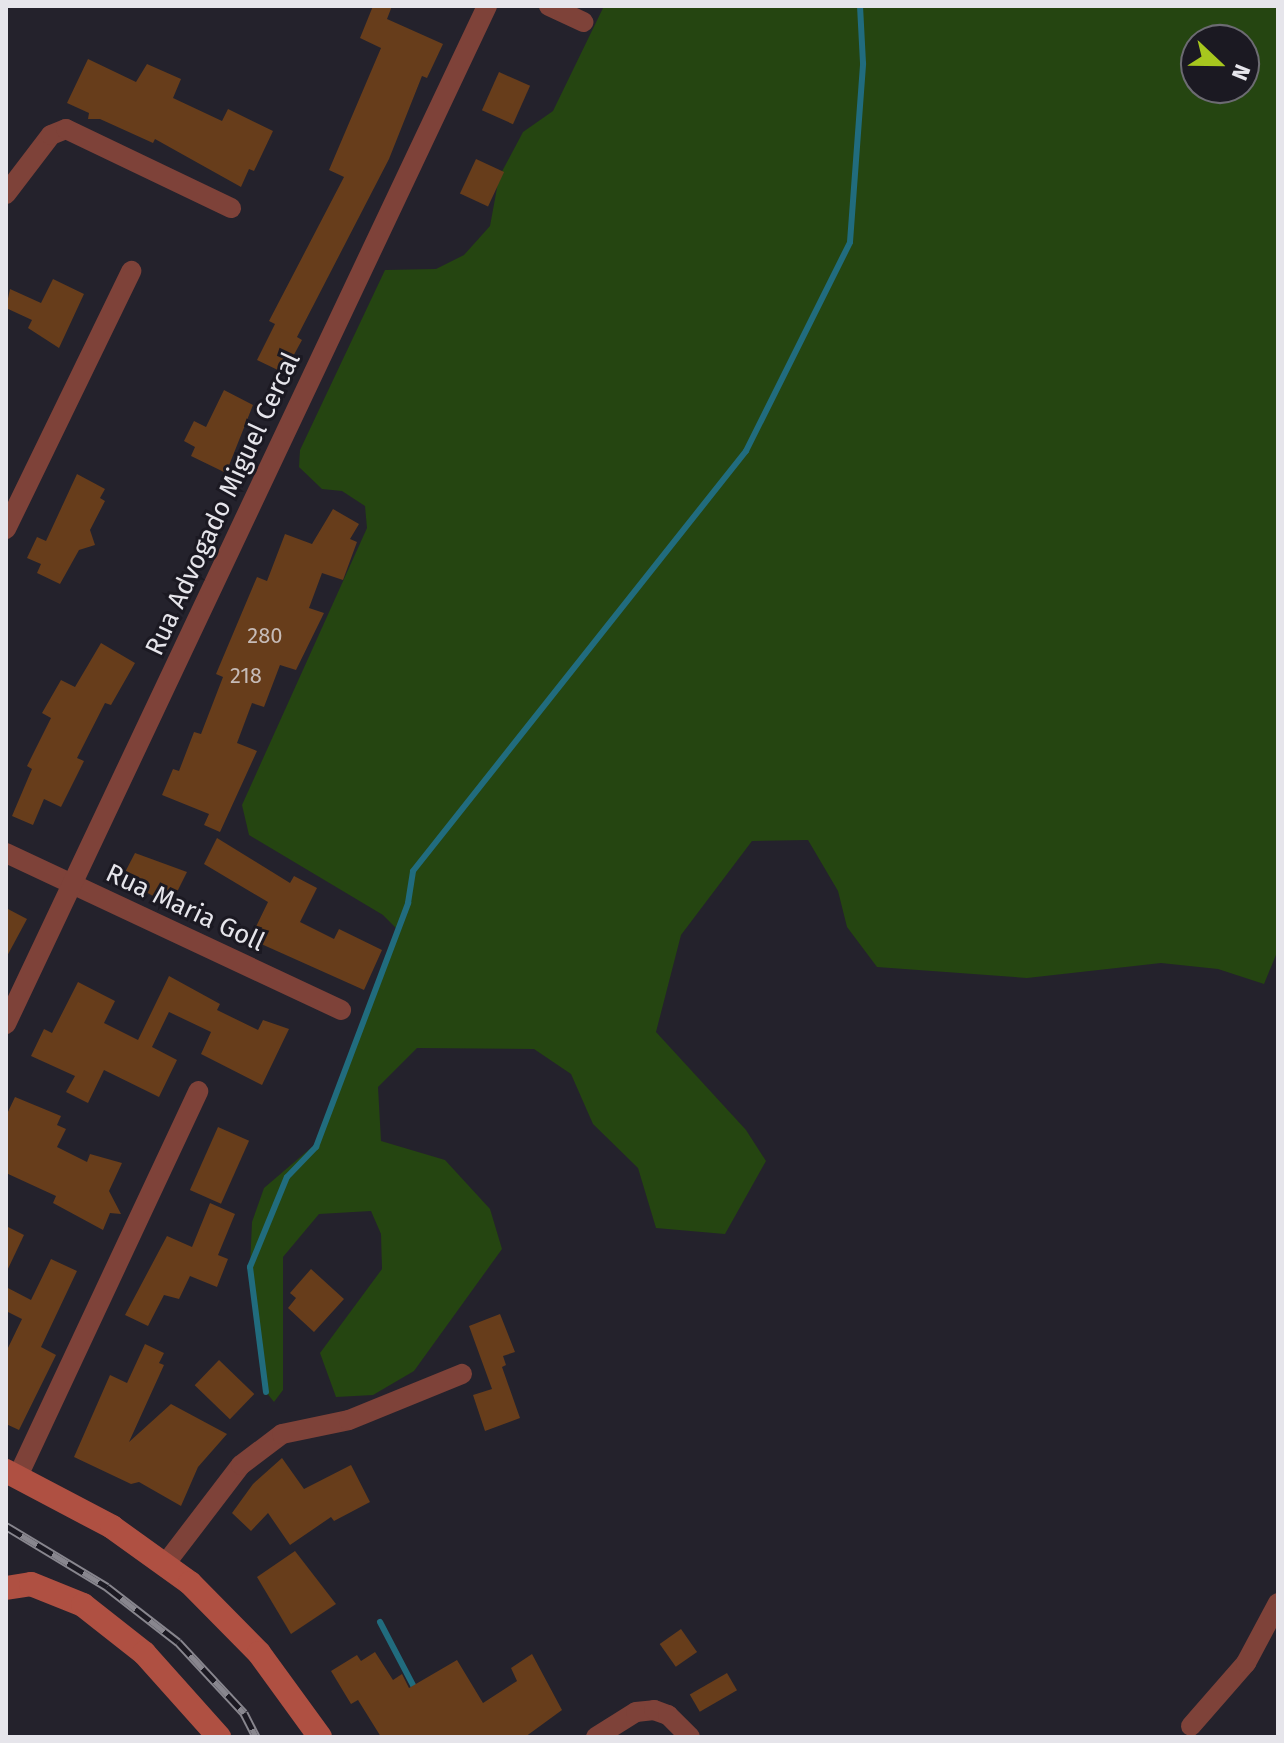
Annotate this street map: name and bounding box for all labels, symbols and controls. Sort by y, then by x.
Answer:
north arrow [1180,24,1260,104]
text: N [1226,61,1256,84]
street label: Rua Advogado Miguel Cercal [139,348,307,660]
house number: 280 [247,623,283,649]
house number: 218 [230,663,262,689]
street label: Rua Maria Goll [101,858,269,958]

